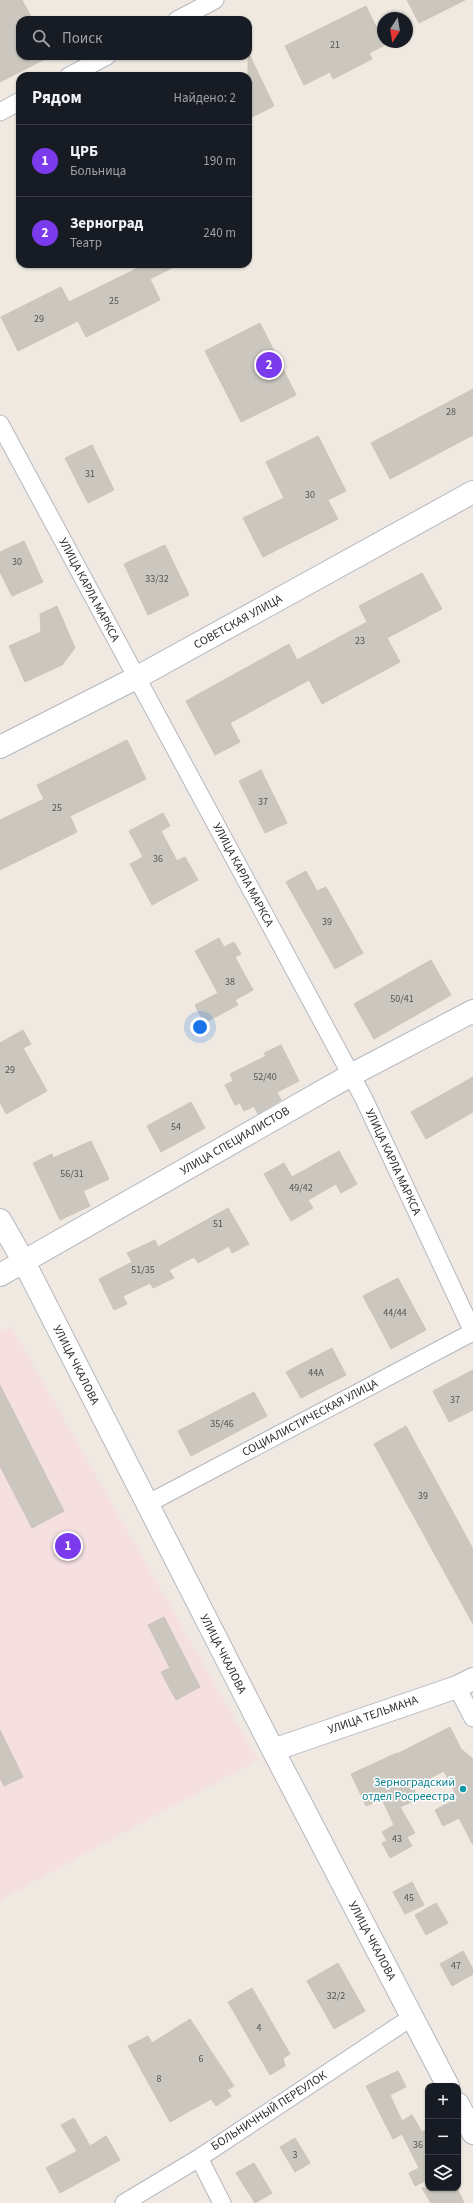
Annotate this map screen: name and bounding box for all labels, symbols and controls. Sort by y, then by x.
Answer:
north arrow [377,12,413,48]
search box [16,16,252,60]
icon: search [30,27,52,49]
text: Поиск [62,28,103,49]
house number: 21 [330,38,340,52]
text: Рядом [32,86,82,110]
text: Найдено: 2 [174,89,236,107]
text: ЦРБ [70,141,98,162]
text: 1 [42,152,48,170]
text: 190 m [203,152,236,170]
text: Больница [70,162,126,180]
text: Зерноград [70,213,143,234]
text: 2 [42,224,48,242]
text: 240 m [203,224,236,242]
text: Театр [70,234,102,252]
house number: 25 [109,294,119,308]
house number: 29 [34,312,44,326]
pin: 2 [256,350,282,380]
house number: 28 [446,405,456,419]
house number: 31 [85,467,95,481]
house number: 30 [305,488,315,502]
street label: УЛИЦА КАРЛА МАРКСА [54,535,124,645]
house number: 30 [12,555,22,569]
house number: 33/32 [145,572,169,586]
street label: СОВЕТСКАЯ УЛИЦА [191,590,286,653]
house number: 23 [355,634,365,648]
house number: 37 [258,795,268,809]
house number: 25 [52,801,62,815]
street label: УЛИЦА КАРЛА МАРКСА [208,820,278,930]
house number: 36 [153,852,163,866]
house number: 39 [322,915,332,929]
house number: 38 [225,975,235,989]
house number: 50/41 [390,992,414,1006]
your location [190,1017,210,1037]
house number: 29 [5,1063,15,1077]
house number: 52/40 [253,1070,277,1084]
street label: УЛИЦА СПЕЦИАЛИСТОВ [177,1103,293,1179]
street label: УЛИЦА КАРЛА МАРКСА [361,1106,425,1218]
house number: 54 [171,1120,181,1134]
house number: 56/31 [60,1167,84,1181]
house number: 49/42 [289,1181,313,1195]
house number: 51 [213,1217,223,1231]
house number: 51/35 [131,1263,155,1277]
house number: 44/44 [383,1306,407,1320]
street label: УЛИЦА ЧКАЛОВА [49,1322,104,1408]
house number: 44А [308,1366,324,1380]
street label: СОЦИАЛИСТИЧЕСКАЯ УЛИЦА [239,1375,381,1461]
house number: 37 [450,1393,460,1407]
house number: 35/46 [210,1417,234,1431]
house number: 39 [418,1489,428,1503]
pin: 1 [55,1531,81,1561]
street label: УЛИЦА ЧКАЛОВА [196,1611,251,1697]
street label: УЛИЦА ТЕЛЬМАНА [326,1691,421,1738]
place label: Зерноградский отдел Росреестра [362,1774,455,1805]
marker: Зерноградский отдел Росреестра [458,1784,468,1794]
house number: 43 [392,1832,402,1846]
house number: 45 [404,1891,414,1905]
street label: УЛИЦА ЧКАЛОВА [344,1898,400,1984]
house number: 47 [451,1959,461,1973]
house number: 32/2 [327,1989,345,2003]
house number: 4 [257,2021,262,2035]
house number: 6 [199,2052,204,2066]
street label: БОЛЬНИЧНЫЙ ПЕРЕУЛОК [208,2067,330,2155]
house number: 8 [157,2072,162,2086]
map controls [425,2083,461,2191]
button: + [425,2083,461,2119]
button: − [425,2119,461,2155]
house number: 36 [413,2138,423,2152]
house number: 3 [293,2148,298,2162]
button: layers [425,2155,461,2191]

